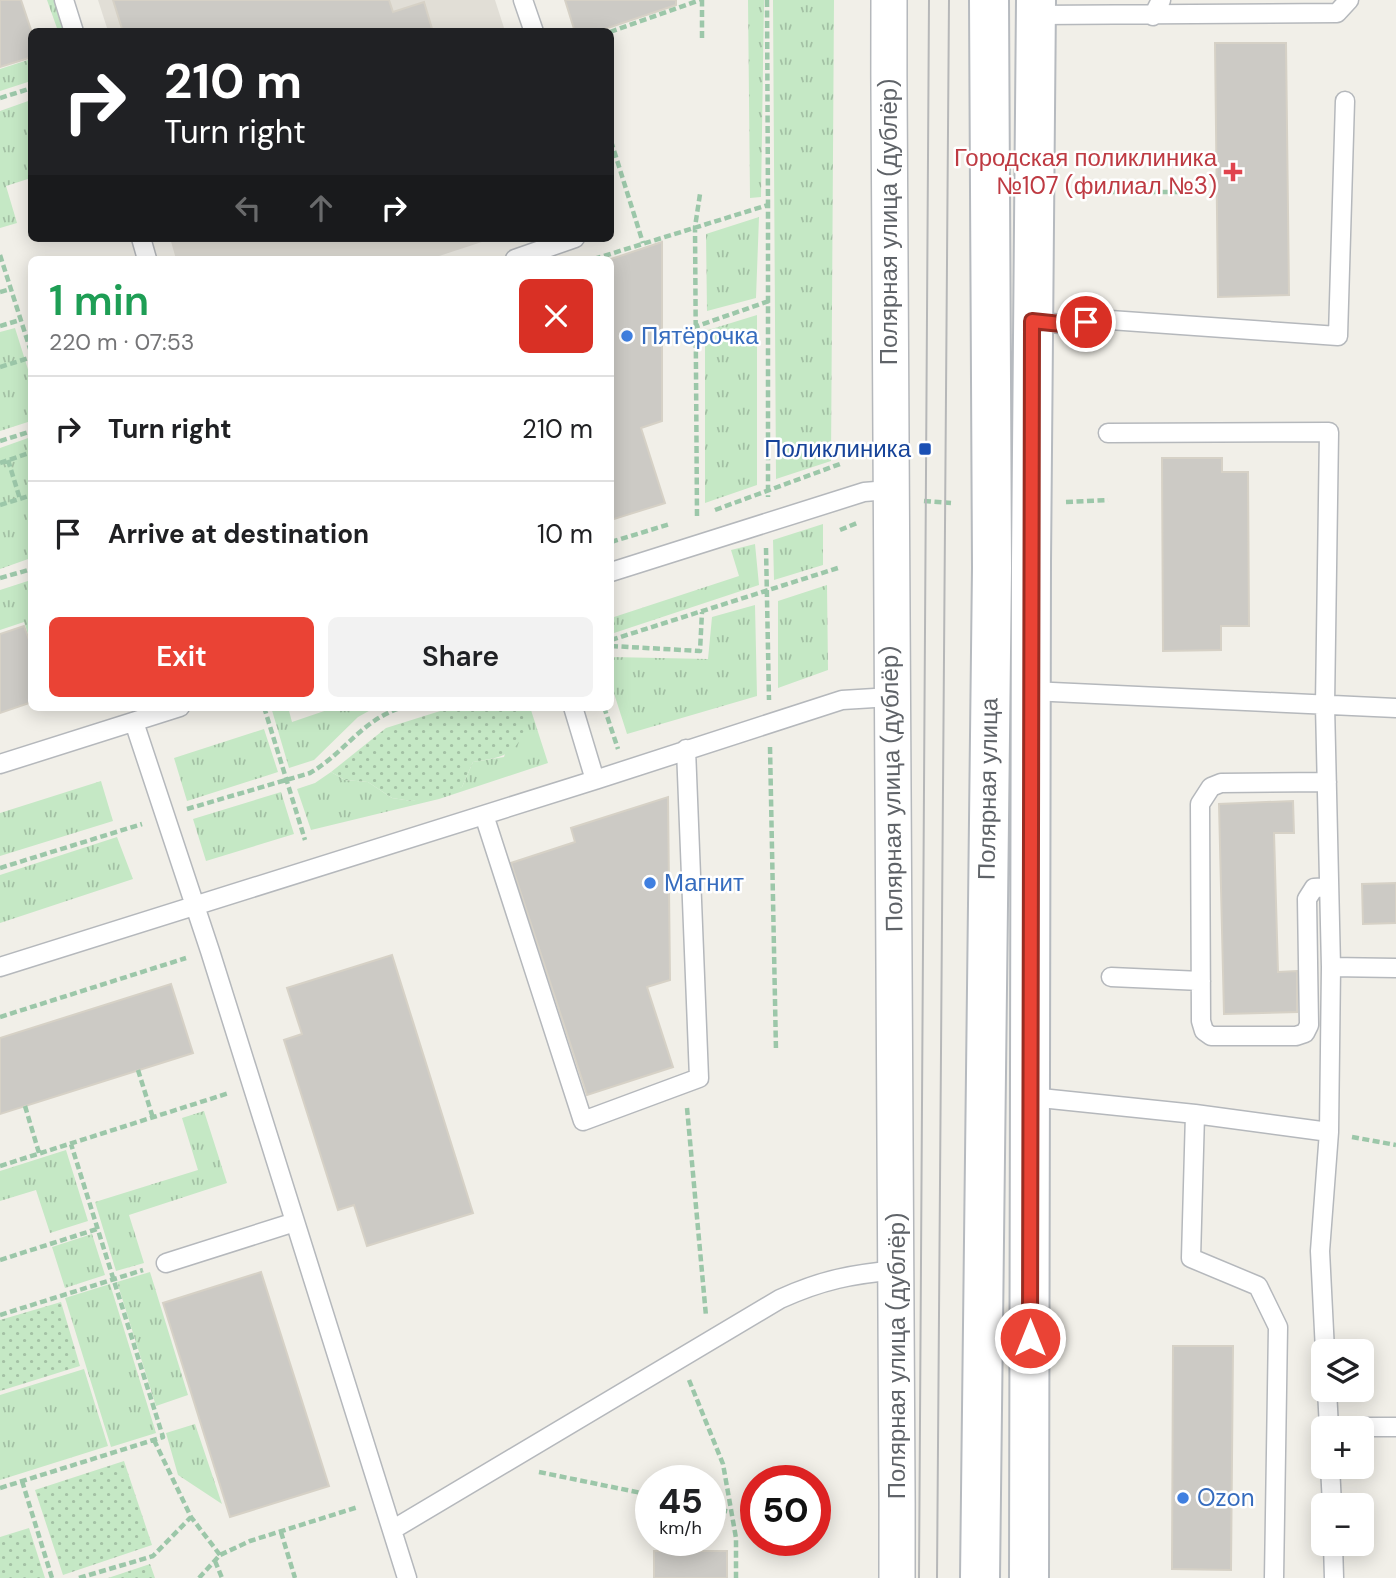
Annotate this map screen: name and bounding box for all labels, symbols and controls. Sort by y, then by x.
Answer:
text: 210 m [164,49,302,113]
icon: right [49,56,140,147]
street label: Полярная улица (дублёр) [873,79,904,365]
text: Turn right [164,111,306,153]
place label: Городская поликлиника №107 (филиал №3) [954,142,1218,201]
marker: Городская поликлиника №107 (филиал №3) [1223,162,1243,182]
icon: left [229,189,267,227]
icon: ahead [302,189,340,227]
icon: right [375,189,413,227]
text: 1 min [49,273,149,328]
button: close [519,279,593,353]
pin [1056,292,1116,352]
icon: arrive [1067,303,1105,341]
place label: Пятёрочка [641,320,759,351]
text: 220 m · 07:53 [49,327,194,357]
marker: Пятёрочка [619,328,635,344]
icon: right [49,410,87,448]
text: Turn right [108,412,232,446]
text: 210 m [522,412,593,446]
place label: Поликлиника [764,433,912,464]
marker: Поликлиника [917,441,933,457]
icon: arrive [49,515,87,553]
text: Arrive at destination [108,517,369,551]
text: 10 m [537,517,593,551]
button: Exit [49,617,314,697]
button: Share [328,617,593,697]
street label: Полярная улица (дублёр) [874,646,909,932]
street label: Полярная улица [970,697,1005,880]
place label: Магнит [664,867,744,898]
marker: Магнит [642,875,658,891]
street label: Полярная улица (дублёр) [881,1213,912,1499]
position arrow [993,1301,1067,1375]
map controls [1311,1339,1374,1556]
button: layers [1311,1339,1374,1402]
button: + [1311,1416,1374,1479]
speed limit sign: 50 [740,1465,831,1556]
text: 45 [658,1478,703,1524]
place label: Ozon [1197,1482,1255,1513]
marker: Ozon [1175,1490,1191,1506]
button: − [1311,1493,1374,1556]
text: km/h [659,1516,702,1540]

